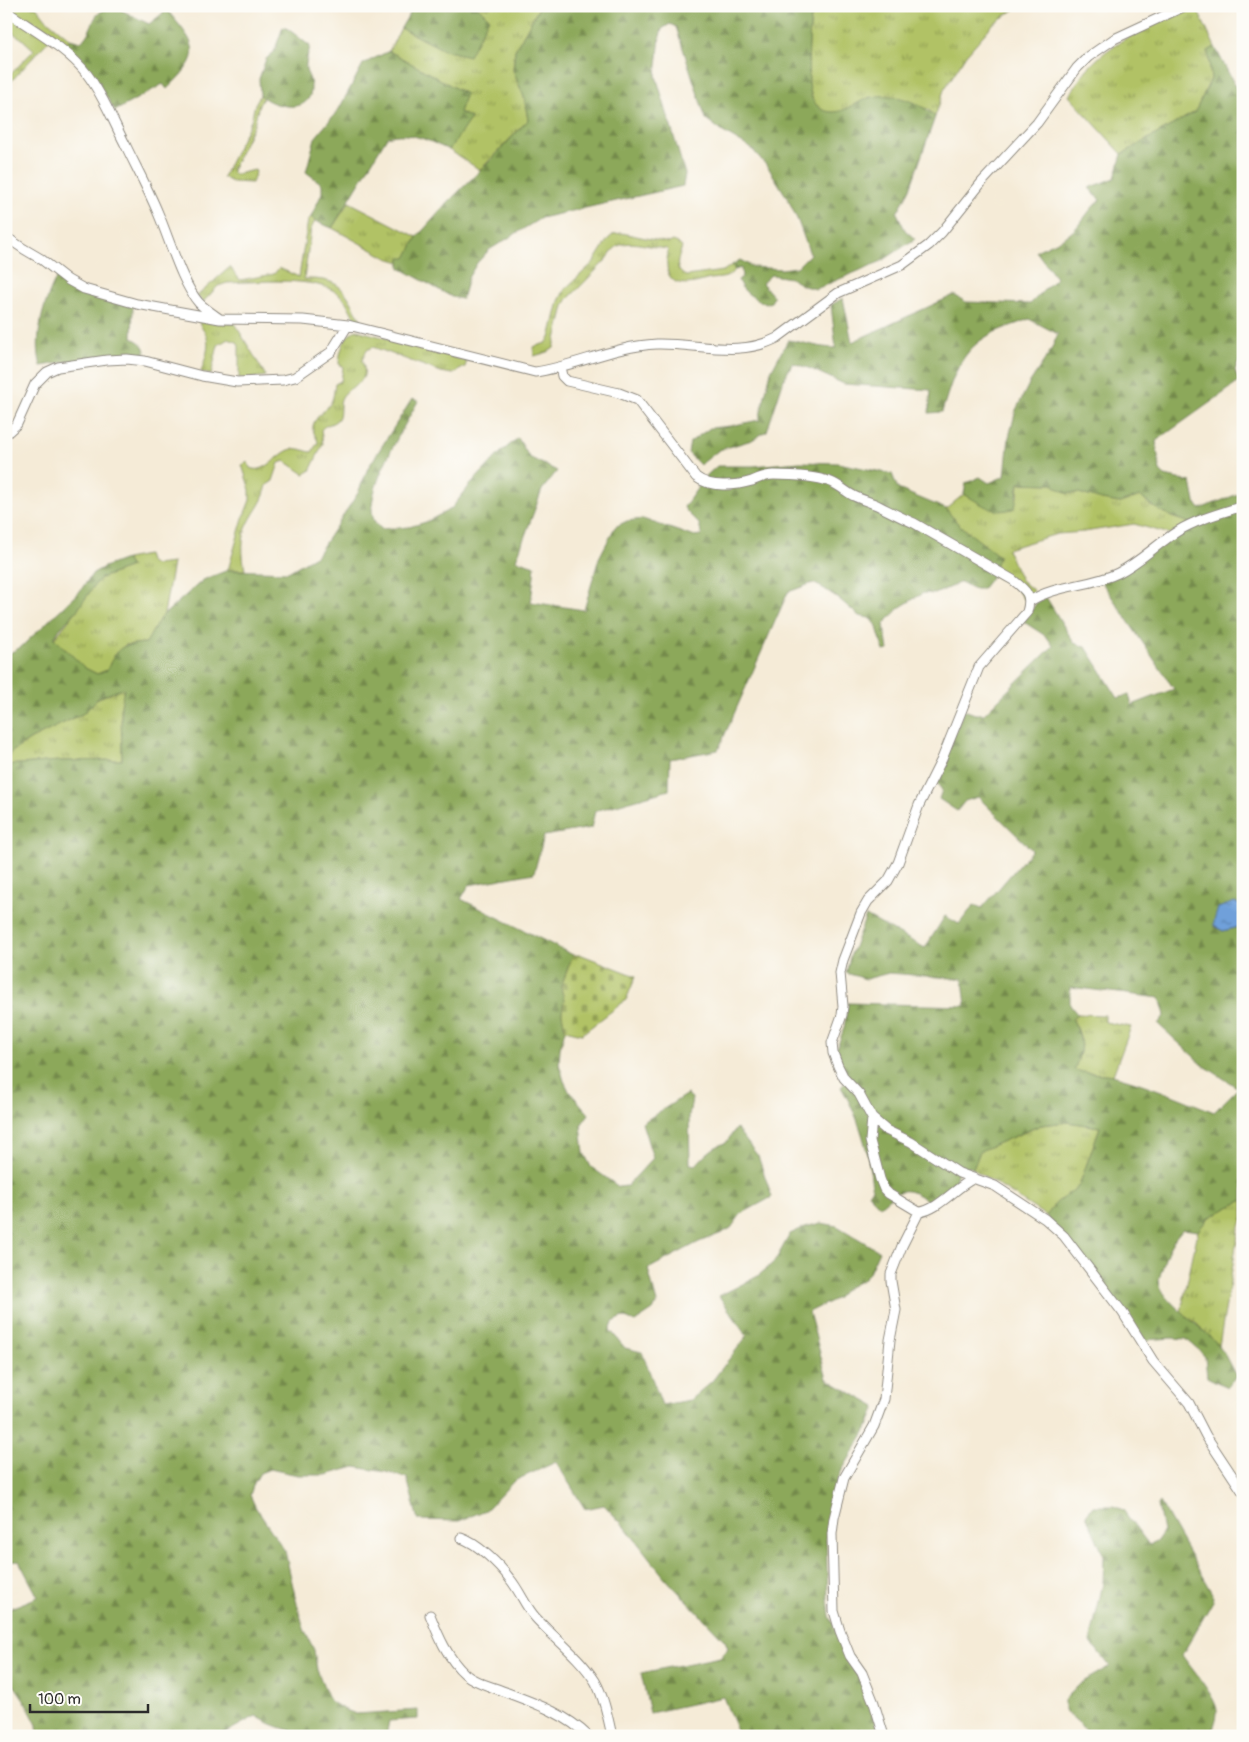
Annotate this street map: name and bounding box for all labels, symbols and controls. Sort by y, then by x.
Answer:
scale bar [30,1682,148,1714]
text: 100 m [38,1690,81,1709]

